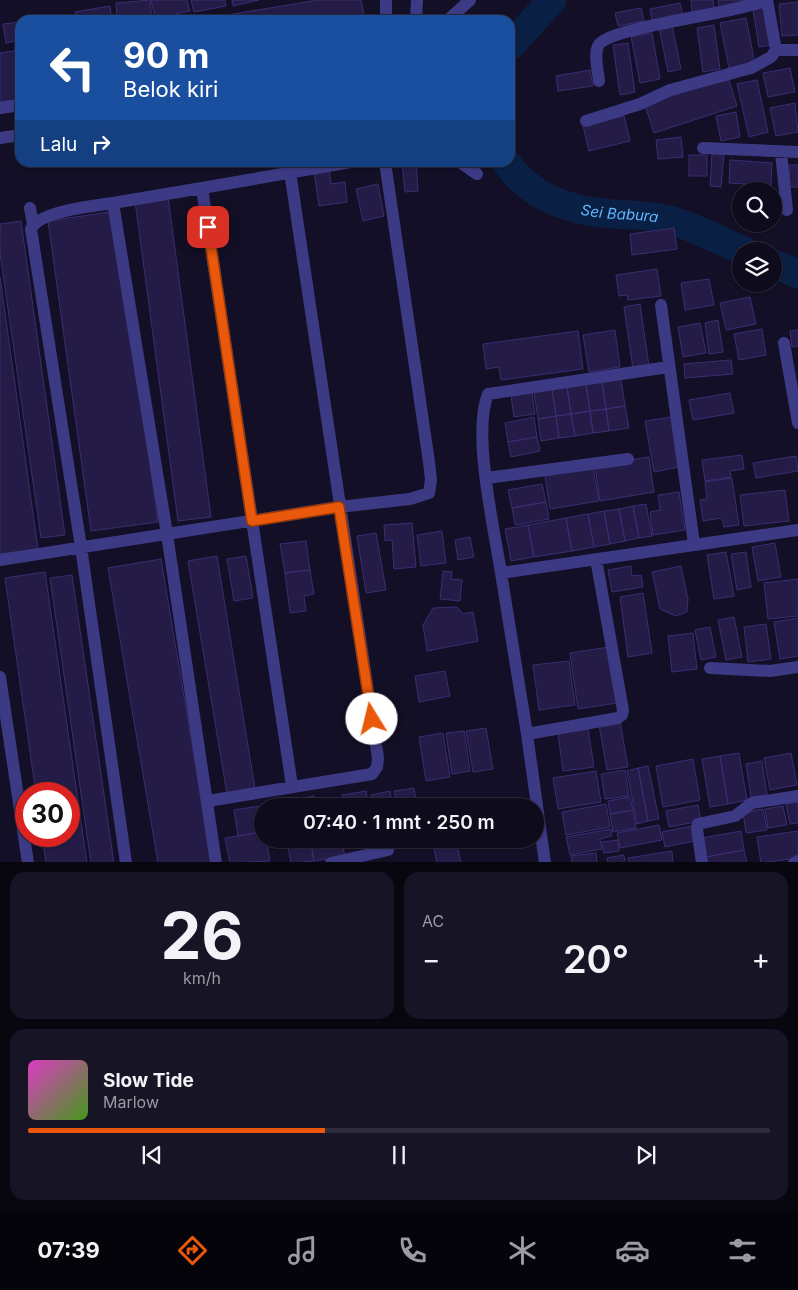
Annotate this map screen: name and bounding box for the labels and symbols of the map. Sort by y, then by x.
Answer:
water label: Sei Babura [579,200,660,226]
pin [187,206,229,248]
position arrow [345,692,397,744]
speed limit sign: 30 [15,782,80,847]

